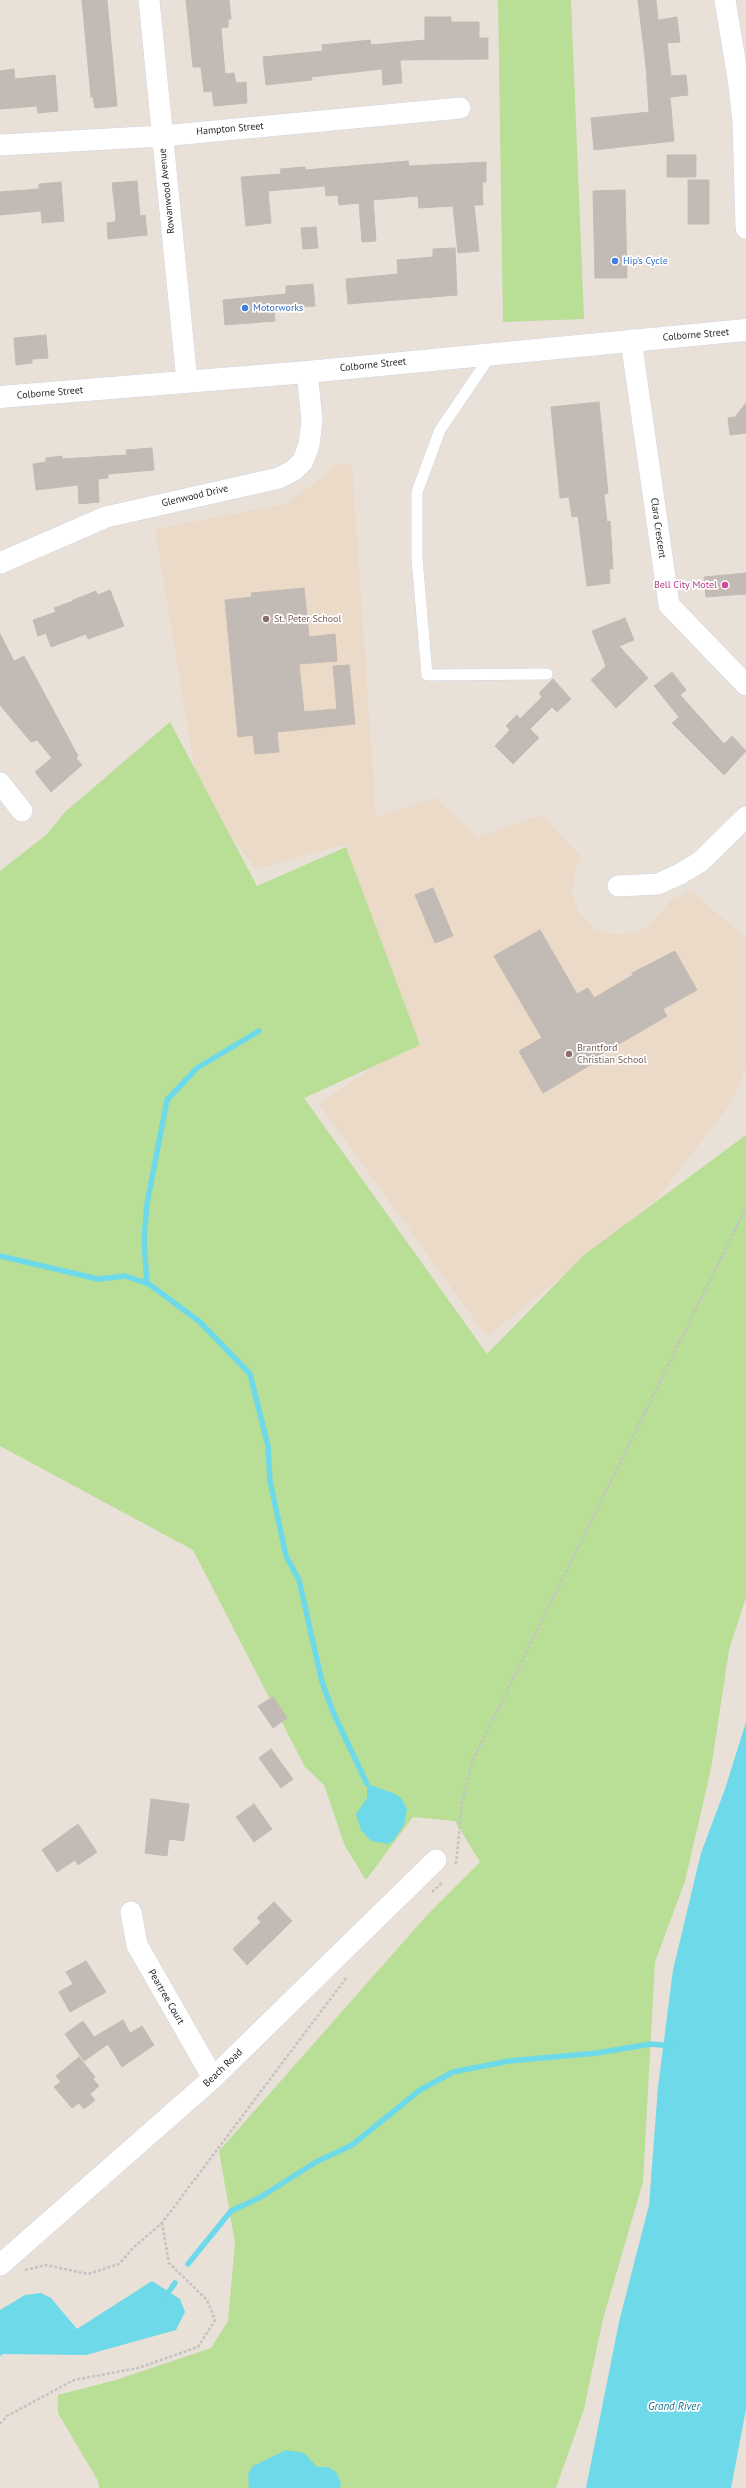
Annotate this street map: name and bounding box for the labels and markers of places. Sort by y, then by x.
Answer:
place label: Hip’s Cycle [623,255,668,267]
marker: Hip’s Cycle [610,256,620,266]
place label: Motorworks [253,302,303,314]
marker: Motorworks [240,303,250,313]
place label: Bell City Motel [654,579,717,591]
marker: Bell City Motel [720,580,730,590]
place label: St. Peter School [274,613,341,625]
marker: St. Peter School [261,614,271,624]
place label: Brantford Christian School [577,1042,647,1066]
marker: Brantford Christian School [564,1049,574,1059]

